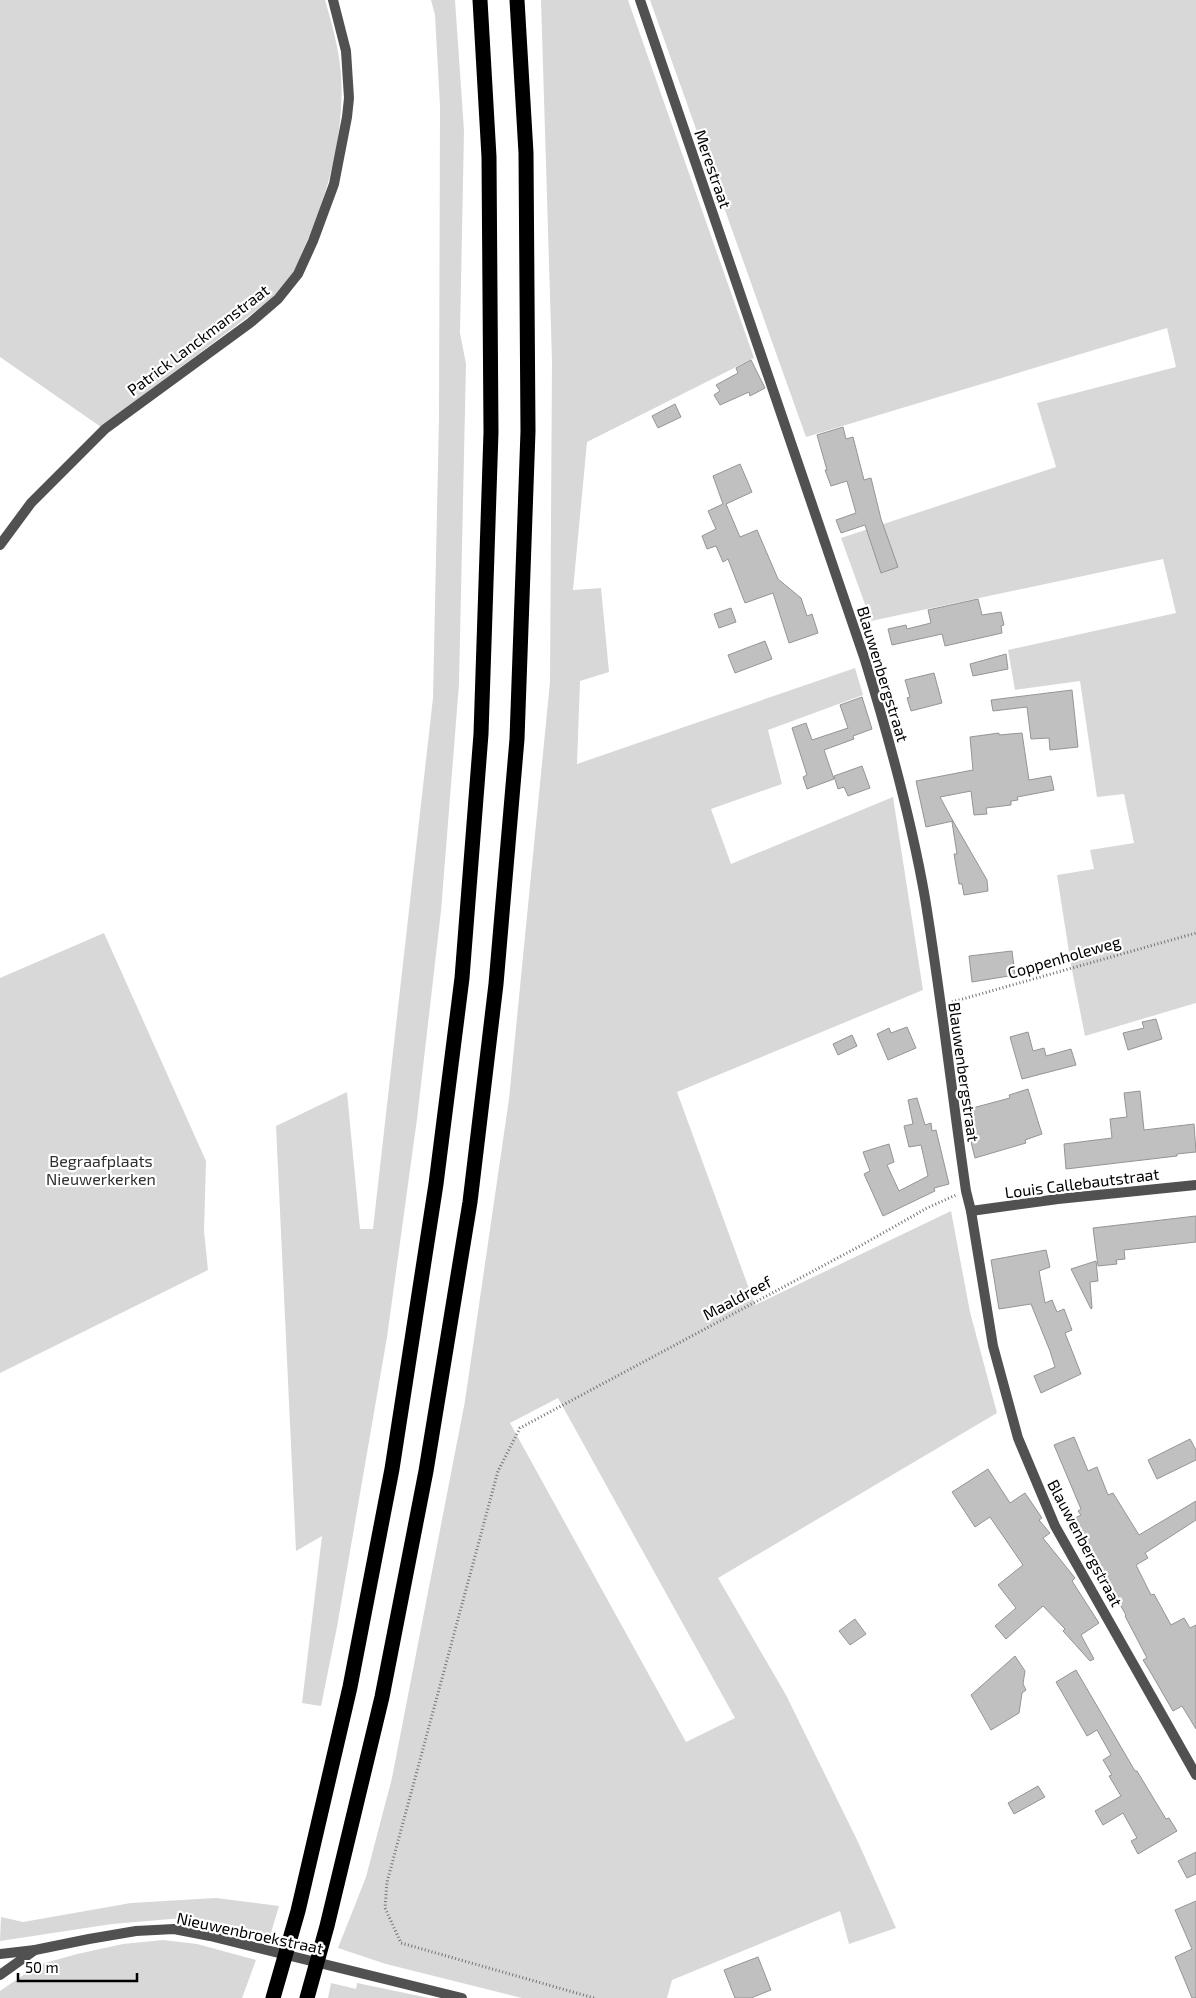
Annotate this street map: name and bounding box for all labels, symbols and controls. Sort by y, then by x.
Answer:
street label: Merestraat [691,127,736,211]
street label: Patrick Lanckmanstraat [123,280,272,399]
street label: Blauwenbergstraat [854,604,913,744]
street label: Coppenholeweg [1005,931,1123,982]
street label: Blauwenbergstraat [945,1001,984,1143]
park label: Begraafplaats Nieuwerkerken [46,1151,156,1188]
street label: Louis Callebautstraat [1004,1164,1160,1201]
street label: Maaldreef [699,1271,775,1324]
street label: Blauwenbergstraat [1044,1476,1127,1609]
street label: Nieuwenbroekstraat [175,1908,325,1957]
scale bar [18,1950,136,1982]
text: 50 m [25,1958,59,1976]

